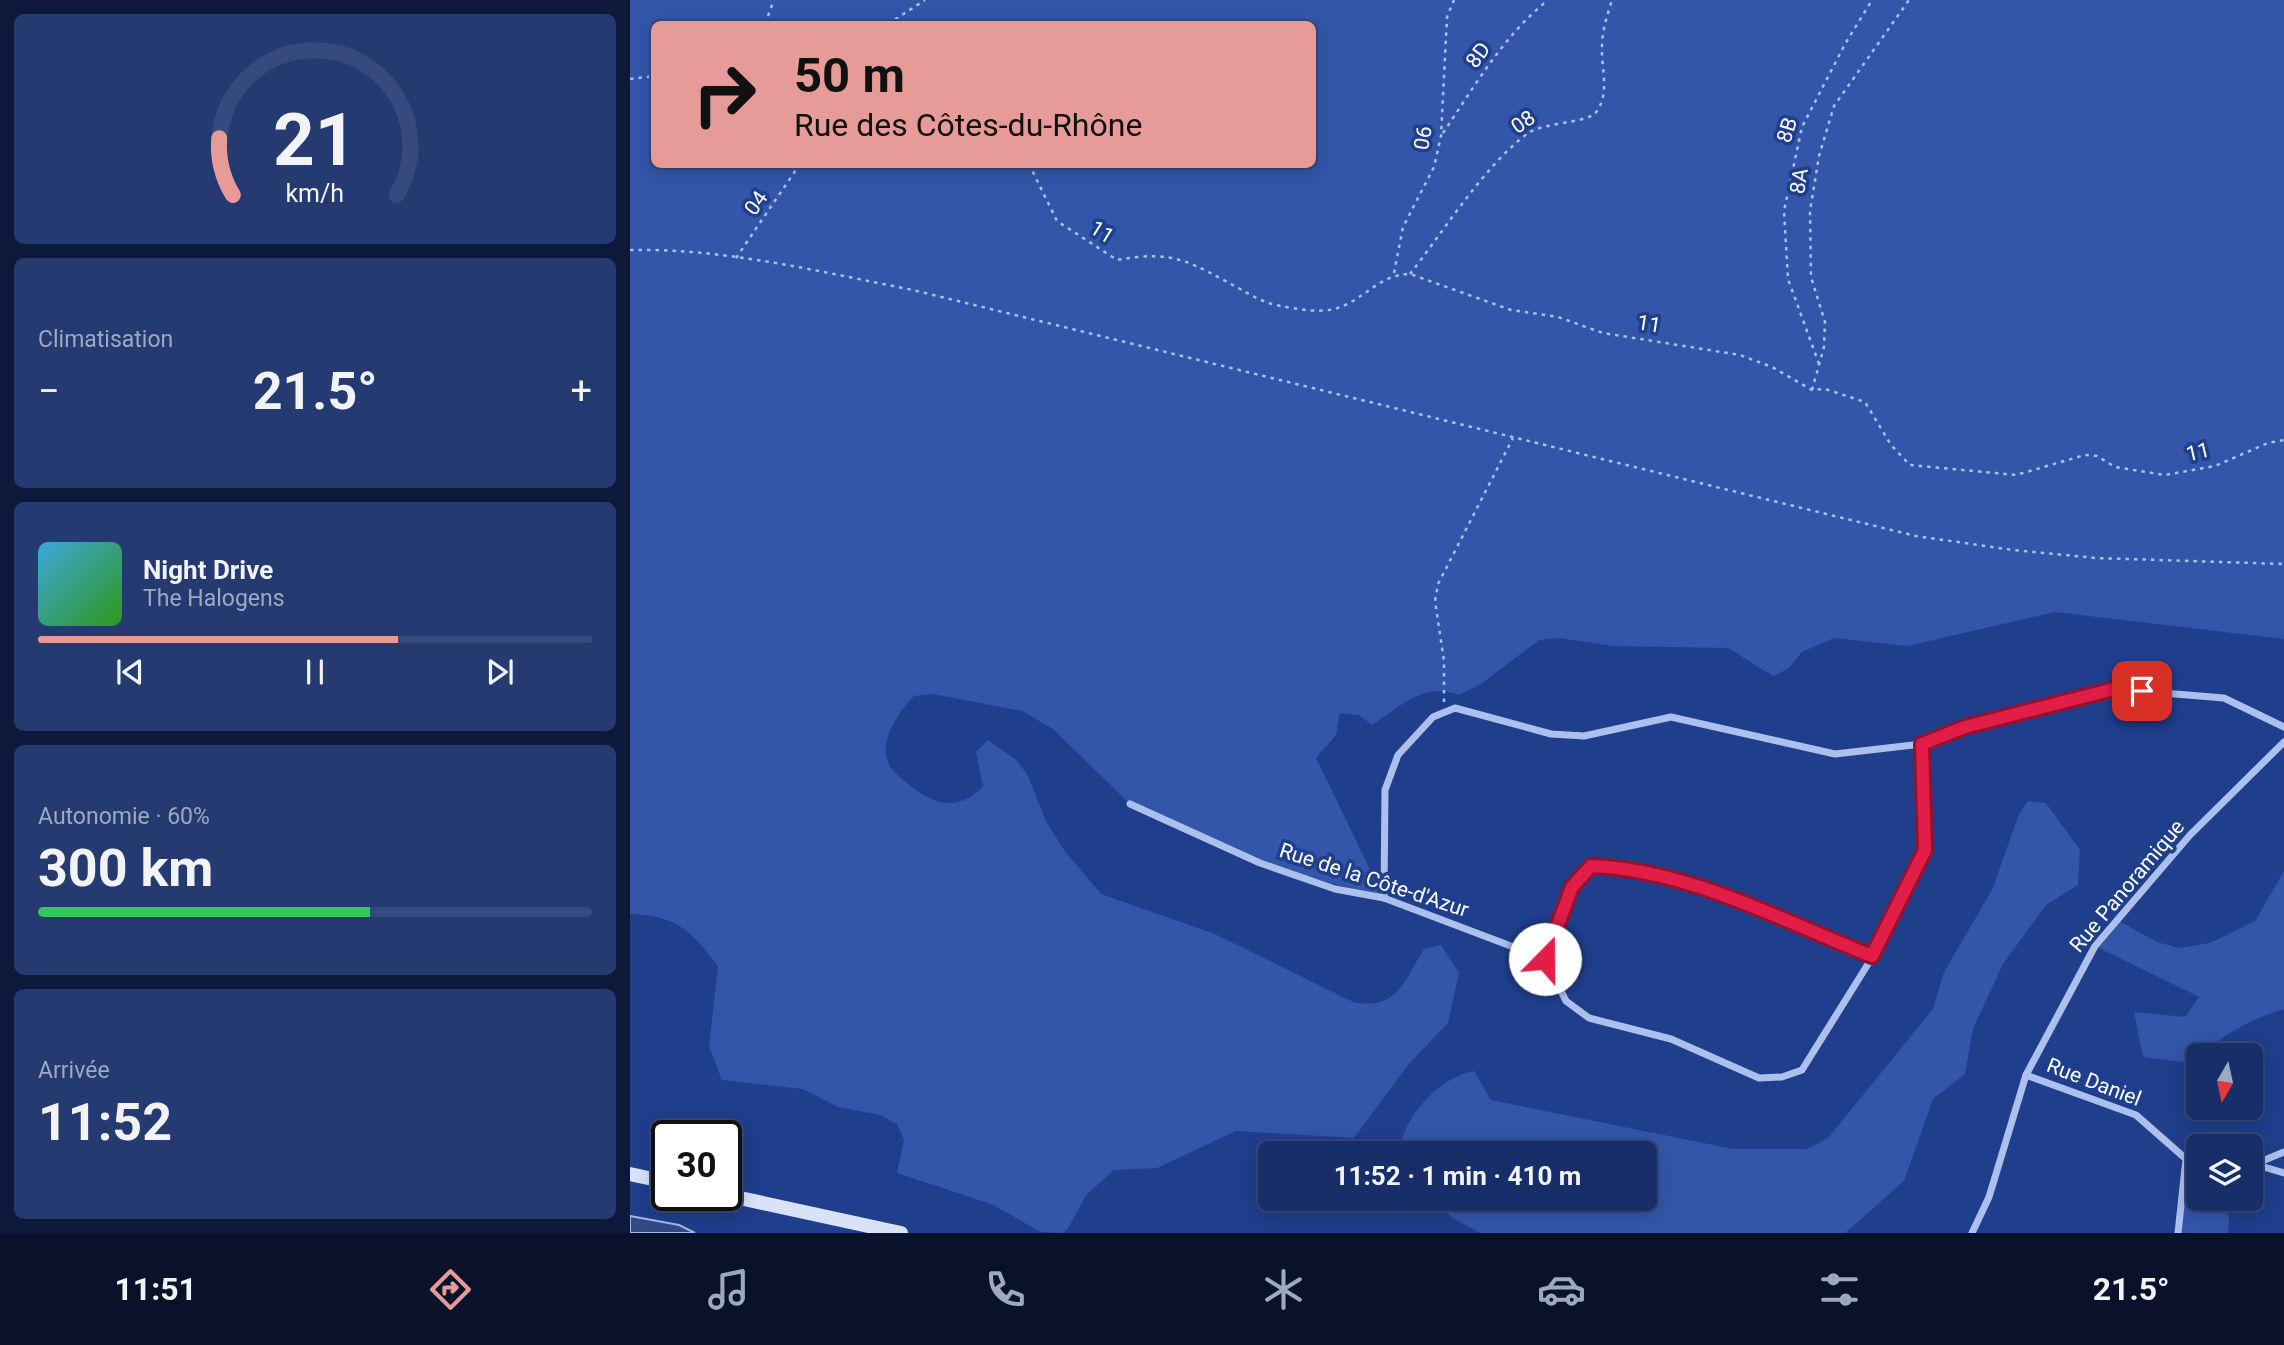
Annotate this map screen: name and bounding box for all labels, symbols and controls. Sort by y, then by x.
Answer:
street label: 8D [1461,38,1495,72]
text: 50 m [794,47,905,104]
icon: right [679,49,770,140]
text: 21 [273,97,357,183]
street label: 08 [1507,105,1539,139]
text: Rue des Côtes-du-Rhône [794,106,1142,144]
street label: 8B [1772,115,1802,145]
street label: 06 [1409,124,1437,152]
street label: 8A [1785,166,1813,195]
text: km/h [286,179,344,208]
street label: 04 [739,186,773,220]
street label: 11 [1086,216,1118,248]
street label: 11 [1635,310,1663,338]
text: Climatisation [38,326,173,353]
text: 21.5° [253,361,378,422]
text: − [38,369,60,413]
text: + [570,369,592,413]
street label: 11 [2184,438,2212,466]
text: Night Drive [143,555,273,585]
text: The Halogens [143,585,285,612]
icon: previous [111,653,149,691]
icon: pause [296,653,334,691]
icon: next [481,653,519,691]
pin [2112,661,2172,721]
icon: arrive [2123,672,2161,710]
text: Autonomie · 60% [38,803,210,830]
street label: Rue Panoramique [2065,815,2189,957]
text: 300 km [38,838,213,899]
street label: Rue de la Côte-d'Azur [1276,838,1472,922]
position arrow [1508,922,1582,996]
north arrow [2186,1043,2263,1120]
map controls [2186,1043,2263,1211]
street label: Rue Daniel [2043,1053,2145,1111]
text: Arrivée [38,1057,110,1084]
text: 11:52 [38,1092,172,1153]
speed limit sign: 30 [651,1120,742,1211]
button: layers [2186,1134,2263,1211]
text: 11:52 · 1 min · 410 m [1334,1161,1581,1191]
icon: directions [426,1265,475,1314]
icon: music [704,1265,753,1314]
icon: phone [981,1265,1030,1314]
icon: climate [1259,1265,1308,1314]
icon: car [1537,1265,1586,1314]
icon: filters [1815,1265,1864,1314]
text: 11:51 [114,1270,197,1308]
text: 21.5° [2093,1270,2169,1308]

